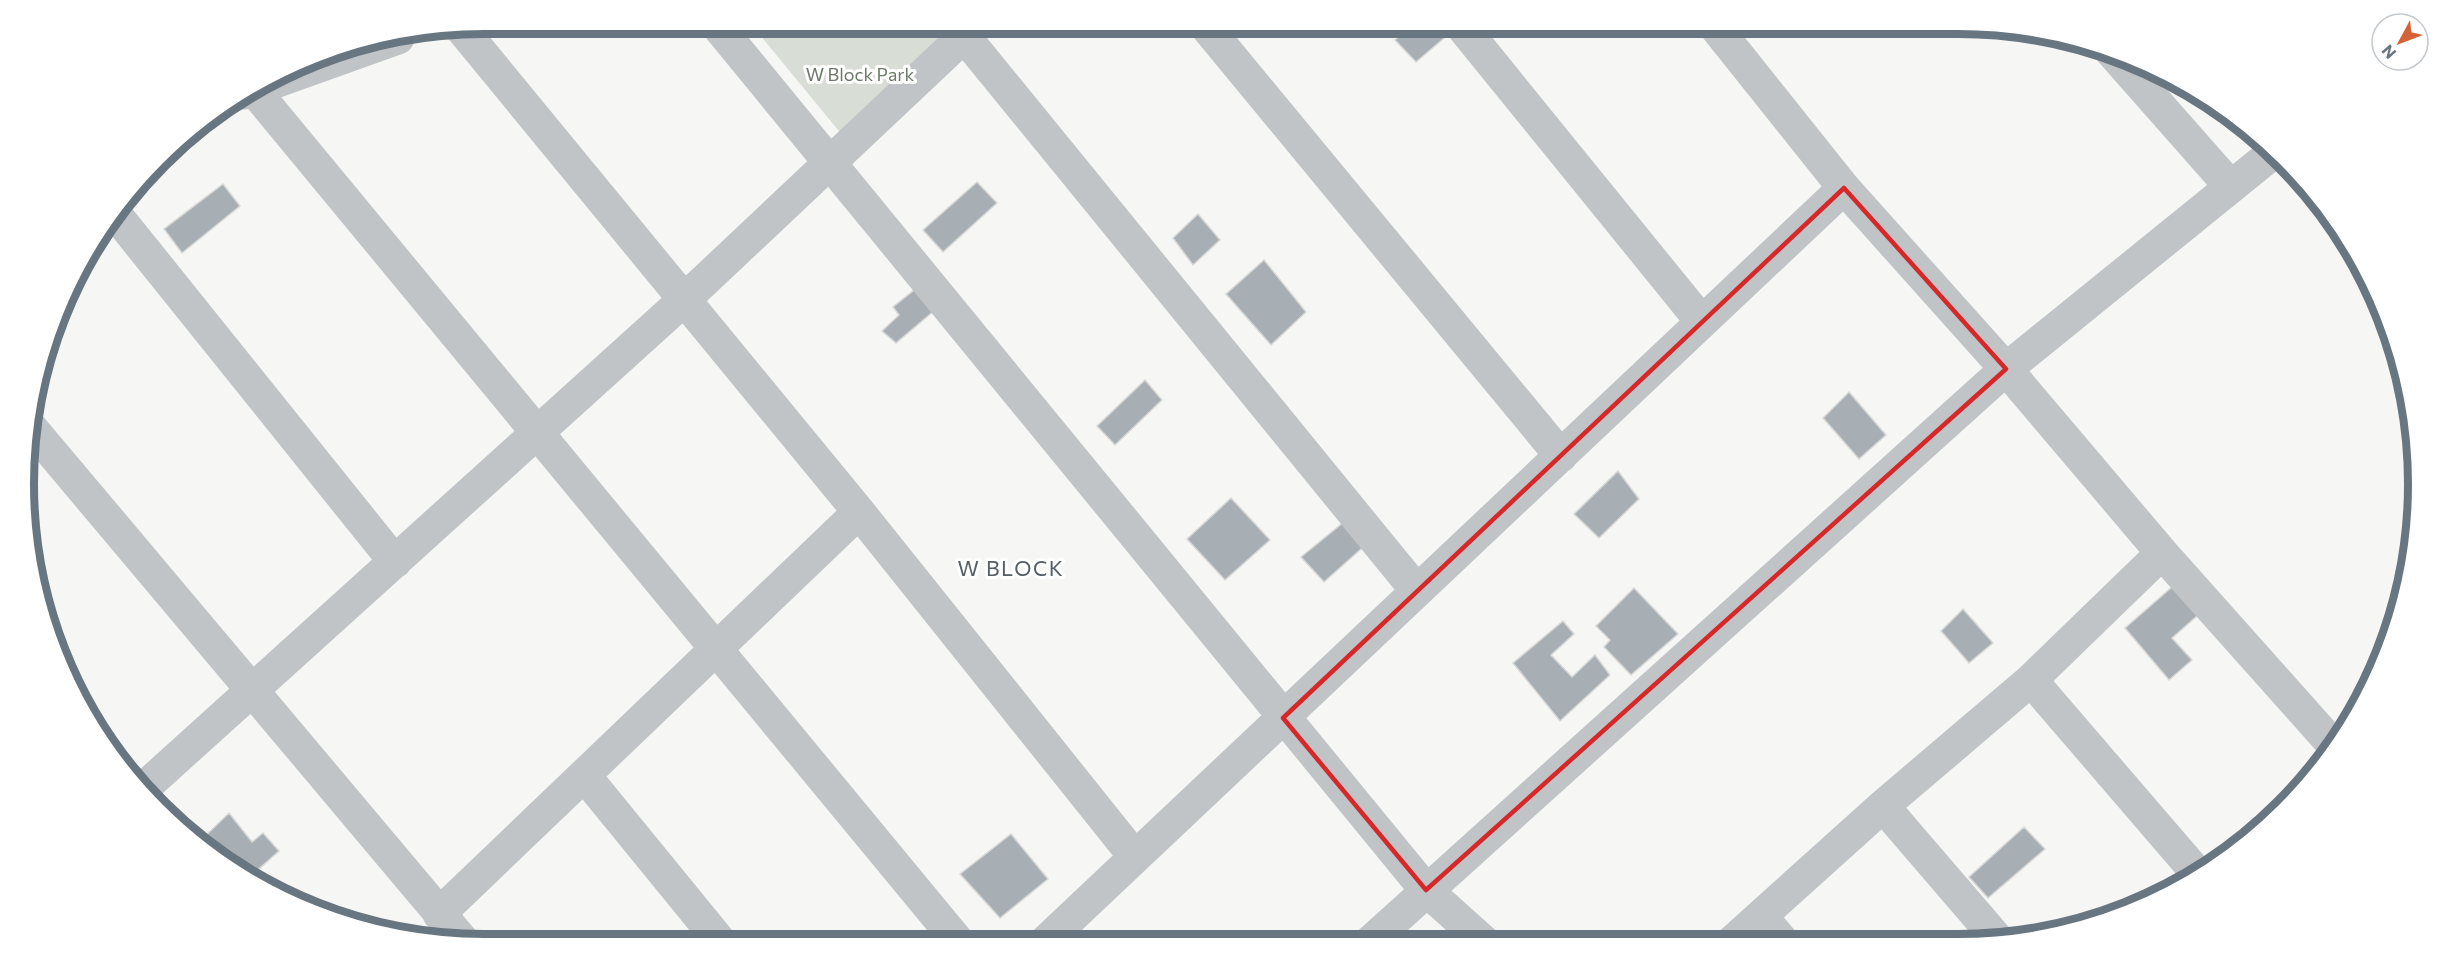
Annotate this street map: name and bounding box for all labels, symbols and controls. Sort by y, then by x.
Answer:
north arrow [2370,12,2430,72]
text: N [2377,41,2399,63]
park label: W Block Park [806,63,914,85]
district label: W BLOCK [958,555,1064,580]

